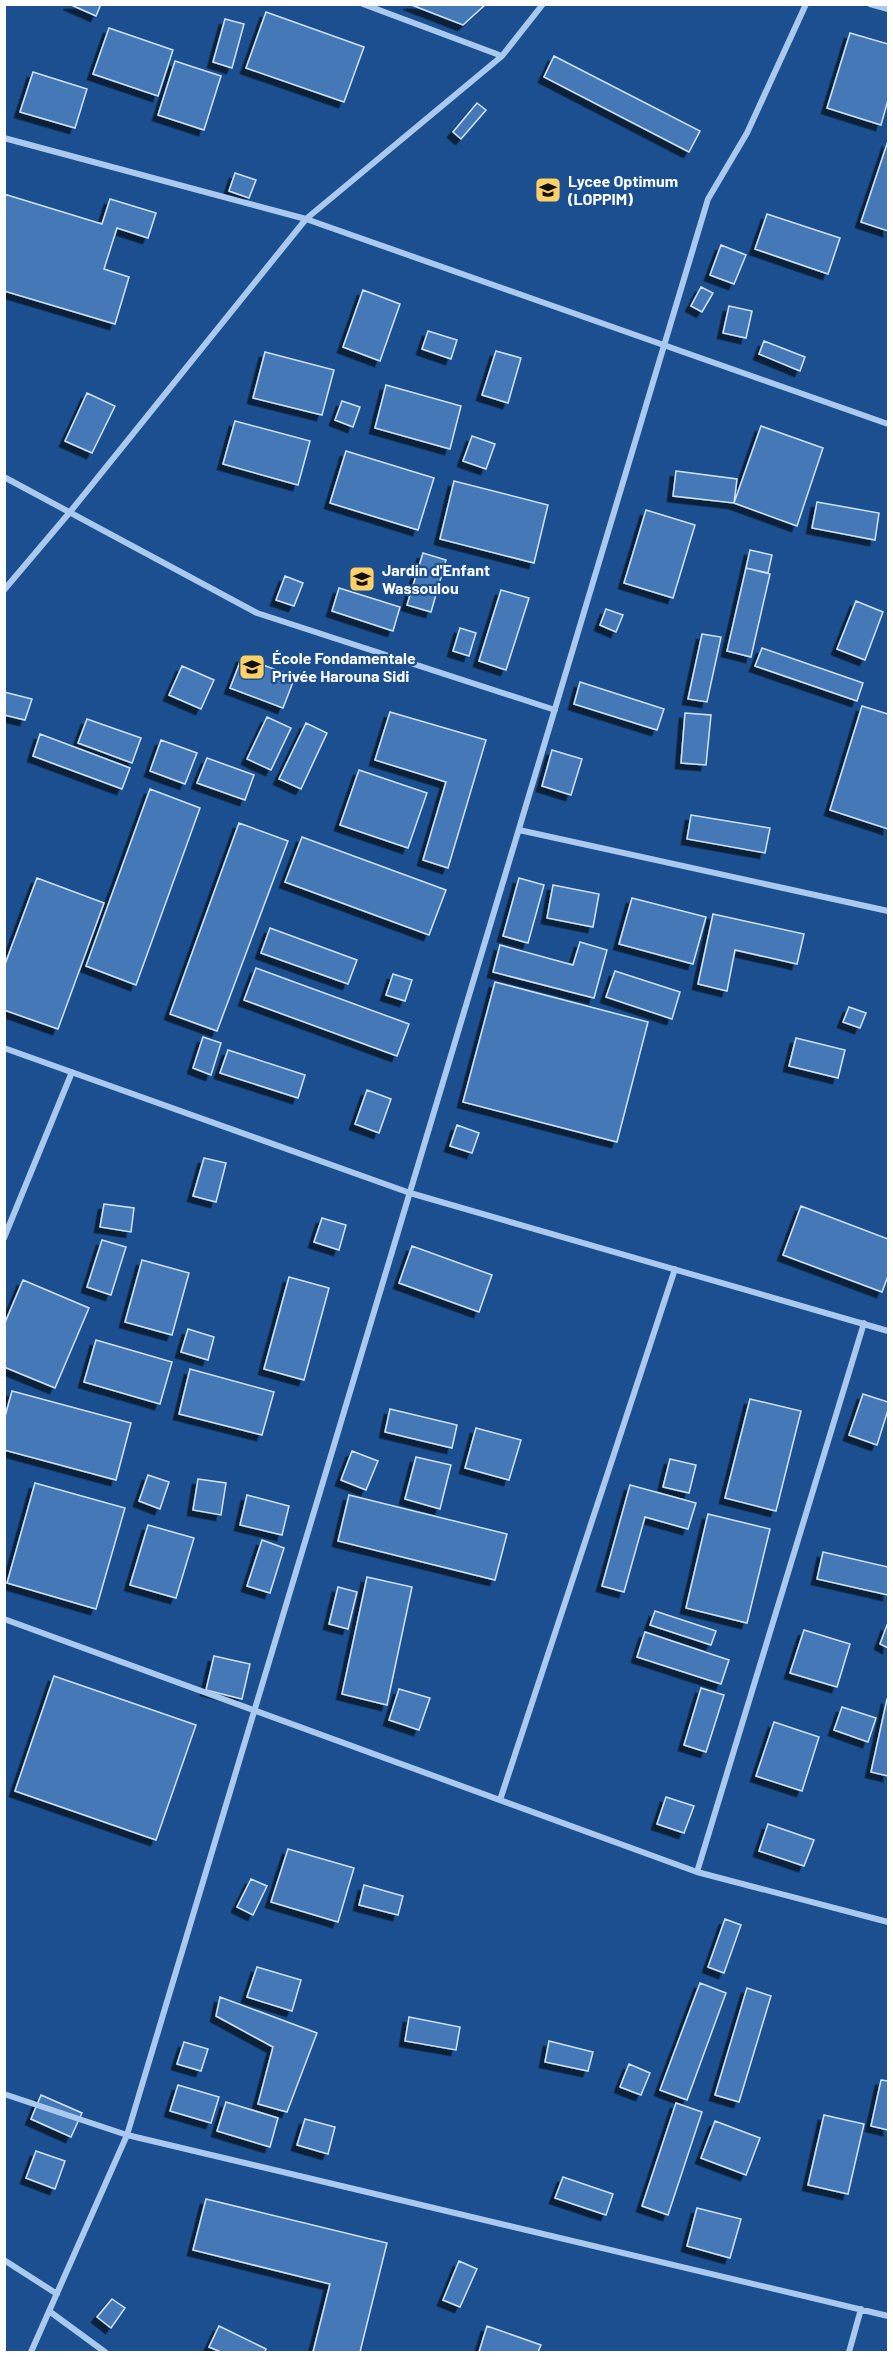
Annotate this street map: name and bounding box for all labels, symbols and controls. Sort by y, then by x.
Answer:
place label: Lycee Optimum (LOPPIM) [567,171,678,208]
school or university icon: Lycee Optimum (LOPPIM) [533,175,563,205]
place label: Jardin d'Enfant Wassoulou [382,560,490,597]
school or university icon: Jardin d'Enfant Wassoulou [347,564,377,594]
place label: École Fondamentale Privée Harouna Sidi [272,648,416,685]
school or university icon: École Fondamentale Privée Harouna Sidi [237,652,267,682]

